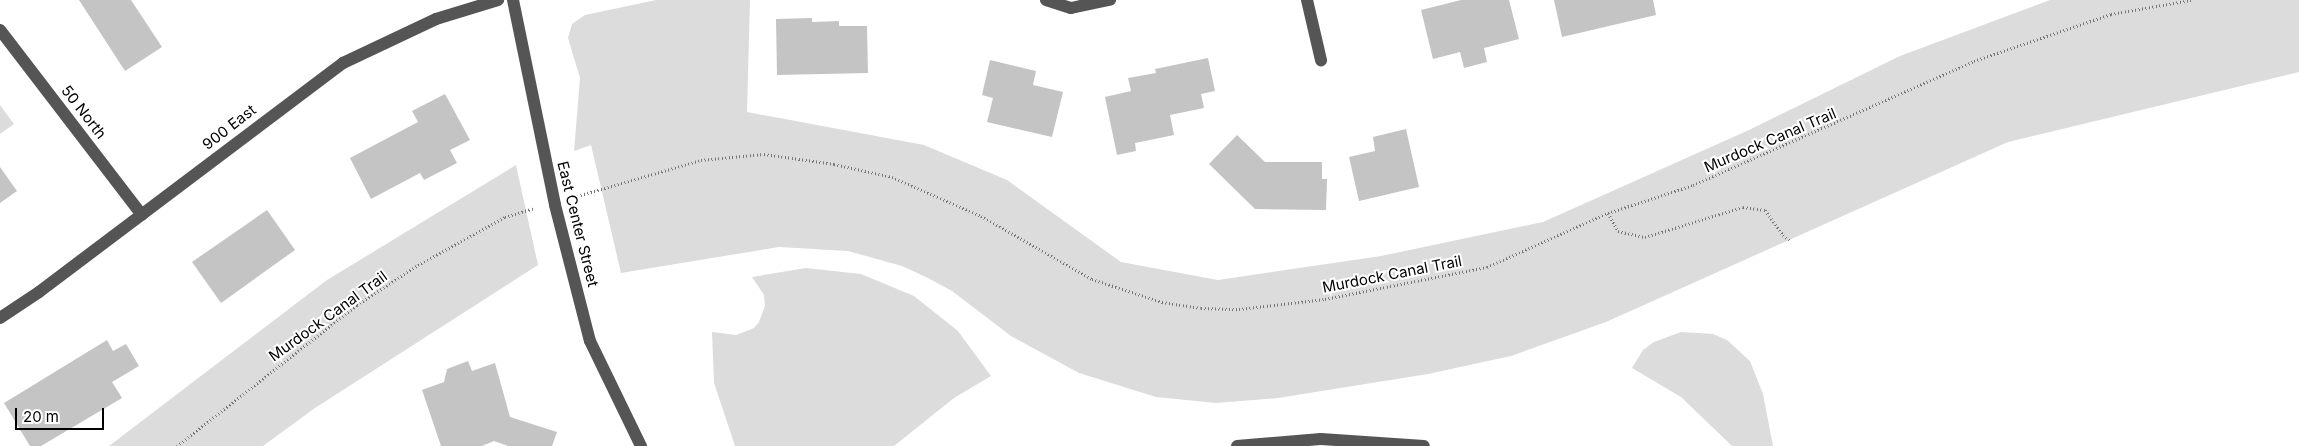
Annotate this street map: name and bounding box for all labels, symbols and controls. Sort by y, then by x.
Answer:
street label: 50 North [58,82,110,142]
street label: 900 East [199,101,259,153]
street label: Murdock Canal Trail [1701,104,1839,176]
street label: East Center Street [554,159,602,289]
street label: Murdock Canal Trail [1321,252,1463,296]
street label: Murdock Canal Trail [265,267,391,365]
scale bar [18,398,106,430]
text: 20 m [23,407,59,426]

